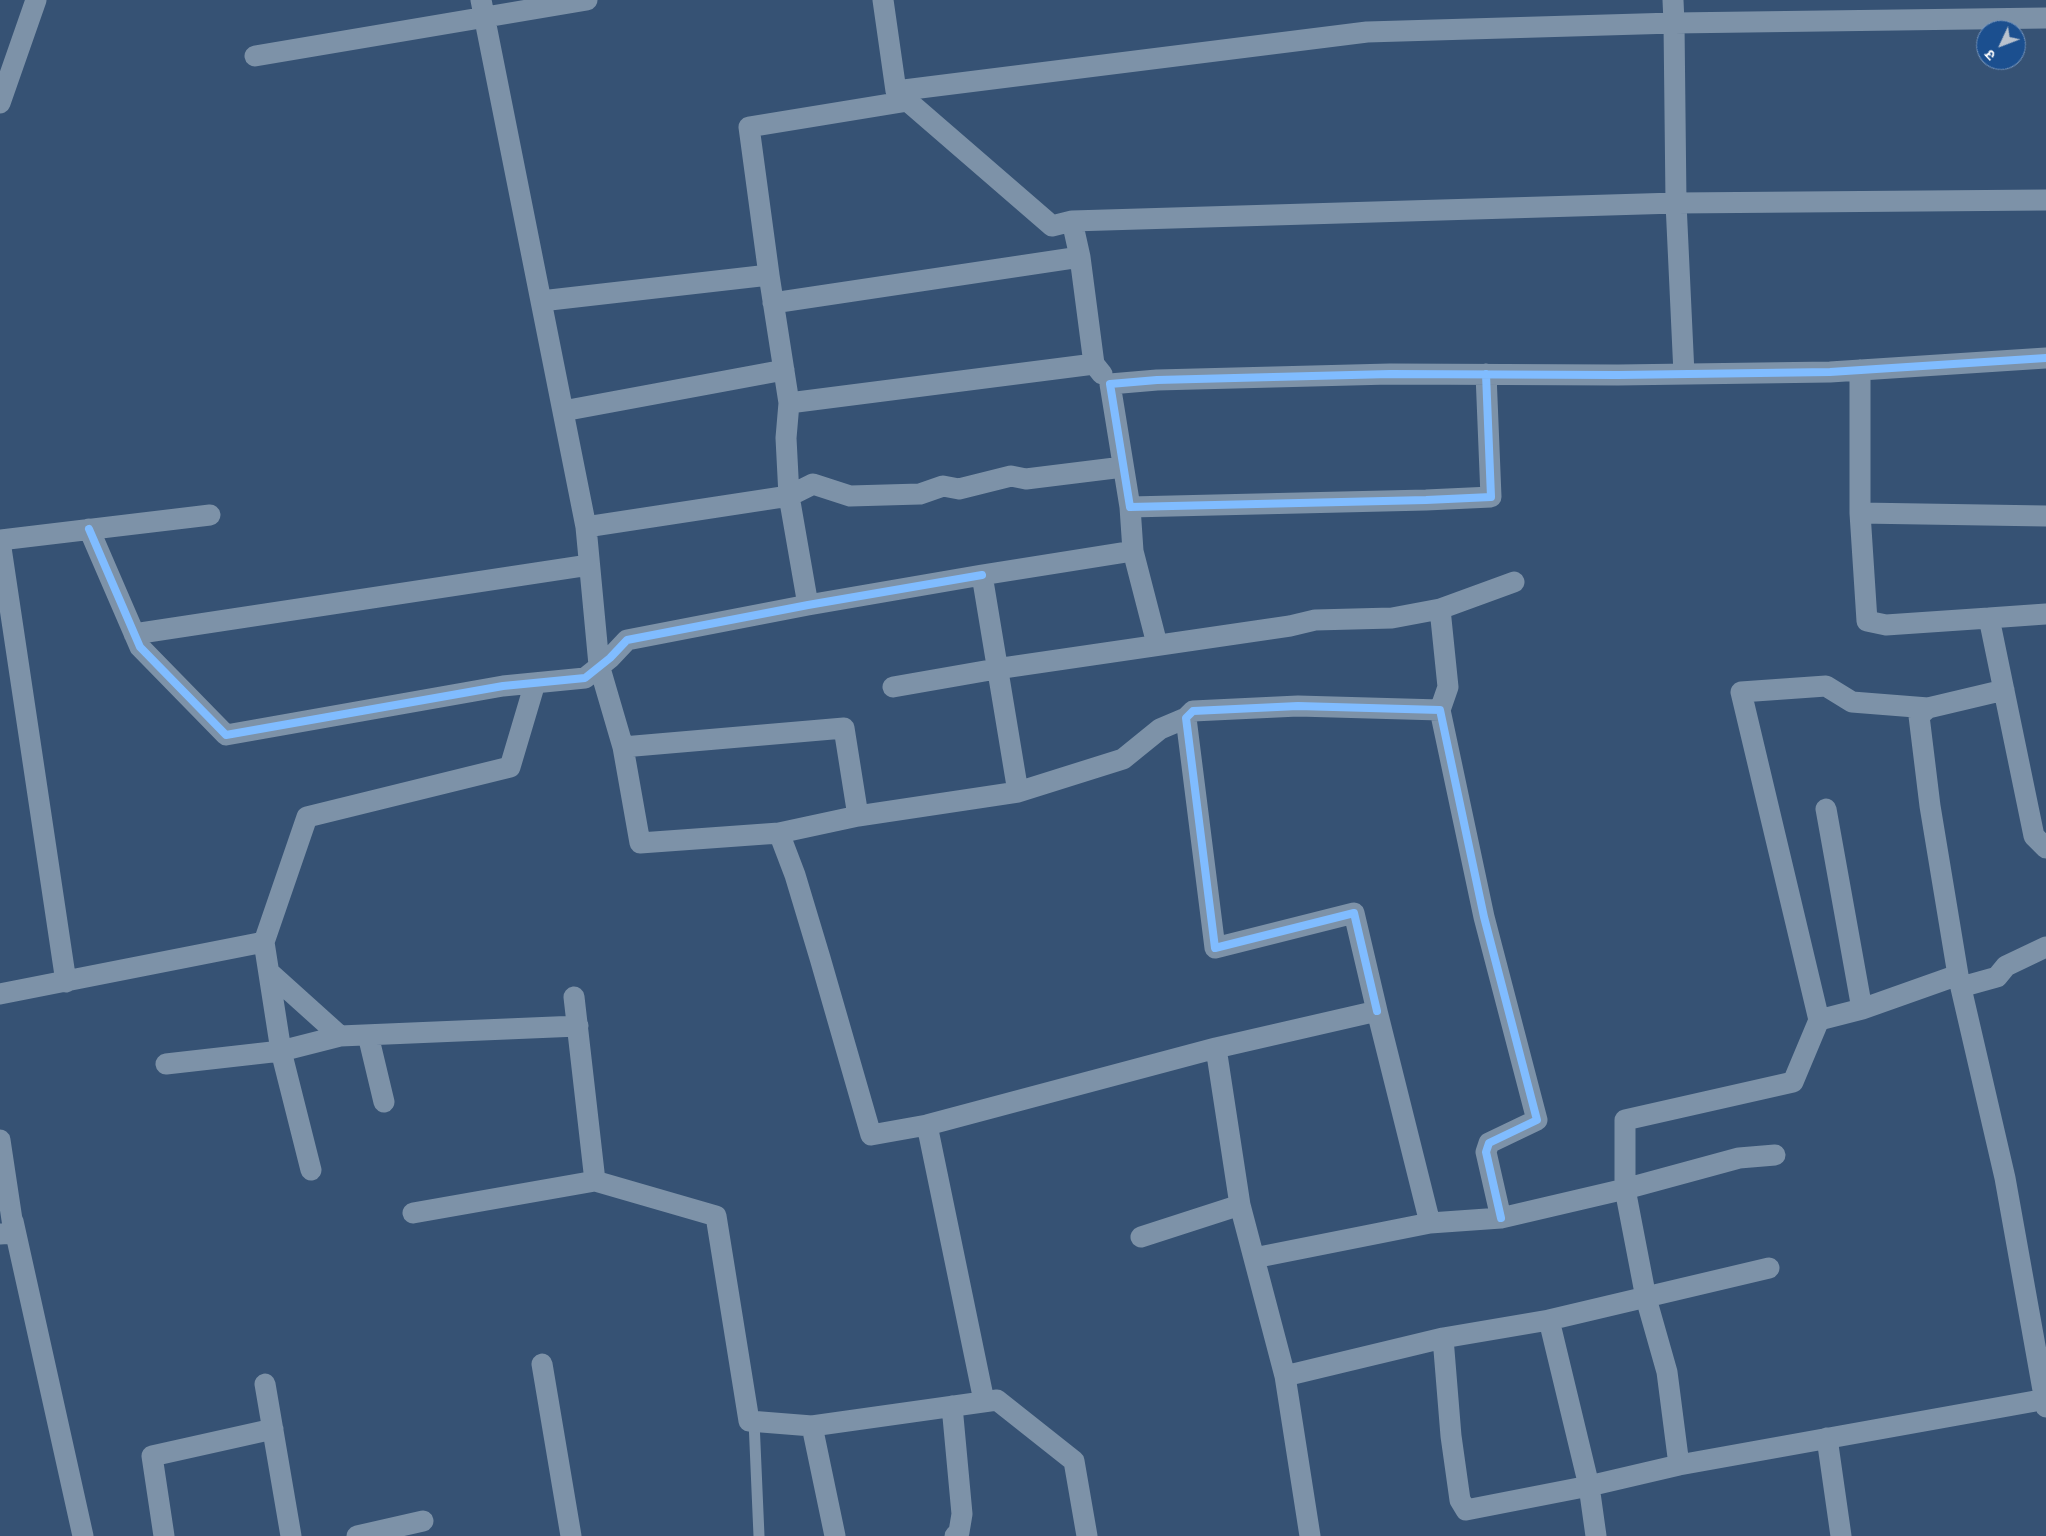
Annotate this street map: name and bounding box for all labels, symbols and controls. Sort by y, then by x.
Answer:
north arrow [1976,20,2026,70]
text: उ [1981,46,1999,64]

